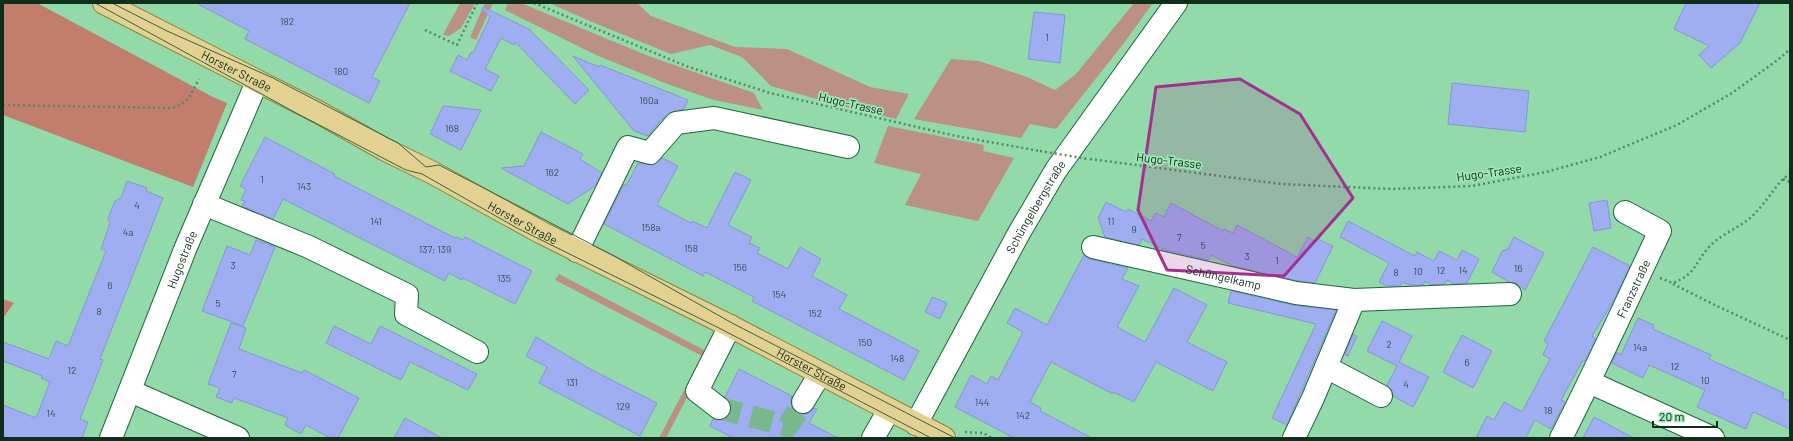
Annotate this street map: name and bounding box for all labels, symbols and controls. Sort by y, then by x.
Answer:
house number: 182 [280,15,294,27]
house number: 1 [1045,31,1049,43]
street label: Horster Straße [199,47,274,94]
house number: 180 [334,65,348,77]
street label: Hugo-Trasse [817,89,885,117]
house number: 160a [639,94,659,106]
house number: 168 [445,122,459,134]
street label: Hugo-Trasse [1136,149,1202,171]
street label: Schüngelbergstraße [1003,157,1068,255]
street label: Hugo-Trasse [1455,160,1523,184]
house number: 162 [545,166,559,178]
house number: 1 [260,173,264,185]
house number: 143 [297,180,311,192]
street label: Horster Straße [486,198,560,247]
house number: 4 [134,199,140,211]
house number: 141 [370,215,382,227]
house number: 11 [1107,215,1115,227]
house number: 158a [642,221,660,233]
house number: 9 [1131,223,1137,235]
house number: 4a [123,226,133,238]
street label: Hugostraße [164,228,199,290]
house number: 7 [1177,231,1182,243]
house number: 5 [1200,239,1206,251]
house number: 158 [684,242,698,254]
house number: 137; 139 [419,243,451,255]
house number: 3 [1244,250,1250,262]
house number: 1 [1275,254,1279,266]
street label: Franzstraße [1613,257,1653,320]
house number: 3 [230,259,236,271]
house number: 156 [733,261,747,273]
street label: Schüngelkamp [1185,261,1263,292]
house number: 16 [1514,262,1522,274]
house number: 12 [1437,264,1445,276]
house number: 14 [1458,264,1468,276]
house number: 10 [1413,265,1423,277]
house number: 8 [1393,266,1399,278]
house number: 135 [497,272,511,284]
house number: 6 [107,279,113,291]
house number: 154 [772,288,786,300]
house number: 5 [215,297,221,309]
house number: 8 [96,305,102,317]
house number: 152 [808,307,822,319]
house number: 150 [858,336,872,348]
house number: 2 [1386,338,1392,350]
house number: 14a [1633,341,1647,353]
street label: Horster Straße [775,345,849,393]
house number: 148 [890,352,904,364]
house number: 6 [1464,356,1470,368]
house number: 12 [1671,360,1679,372]
house number: 12 [68,364,76,376]
house number: 7 [232,368,237,380]
house number: 10 [1700,374,1710,386]
house number: 131 [566,376,578,388]
house number: 4 [1403,378,1409,390]
house number: 144 [975,396,989,408]
house number: 129 [616,400,630,412]
scale bar [1653,403,1717,429]
house number: 18 [1544,404,1552,416]
house number: 14 [46,407,56,419]
house number: 142 [1016,409,1030,421]
text: 20 m [1659,409,1685,423]

